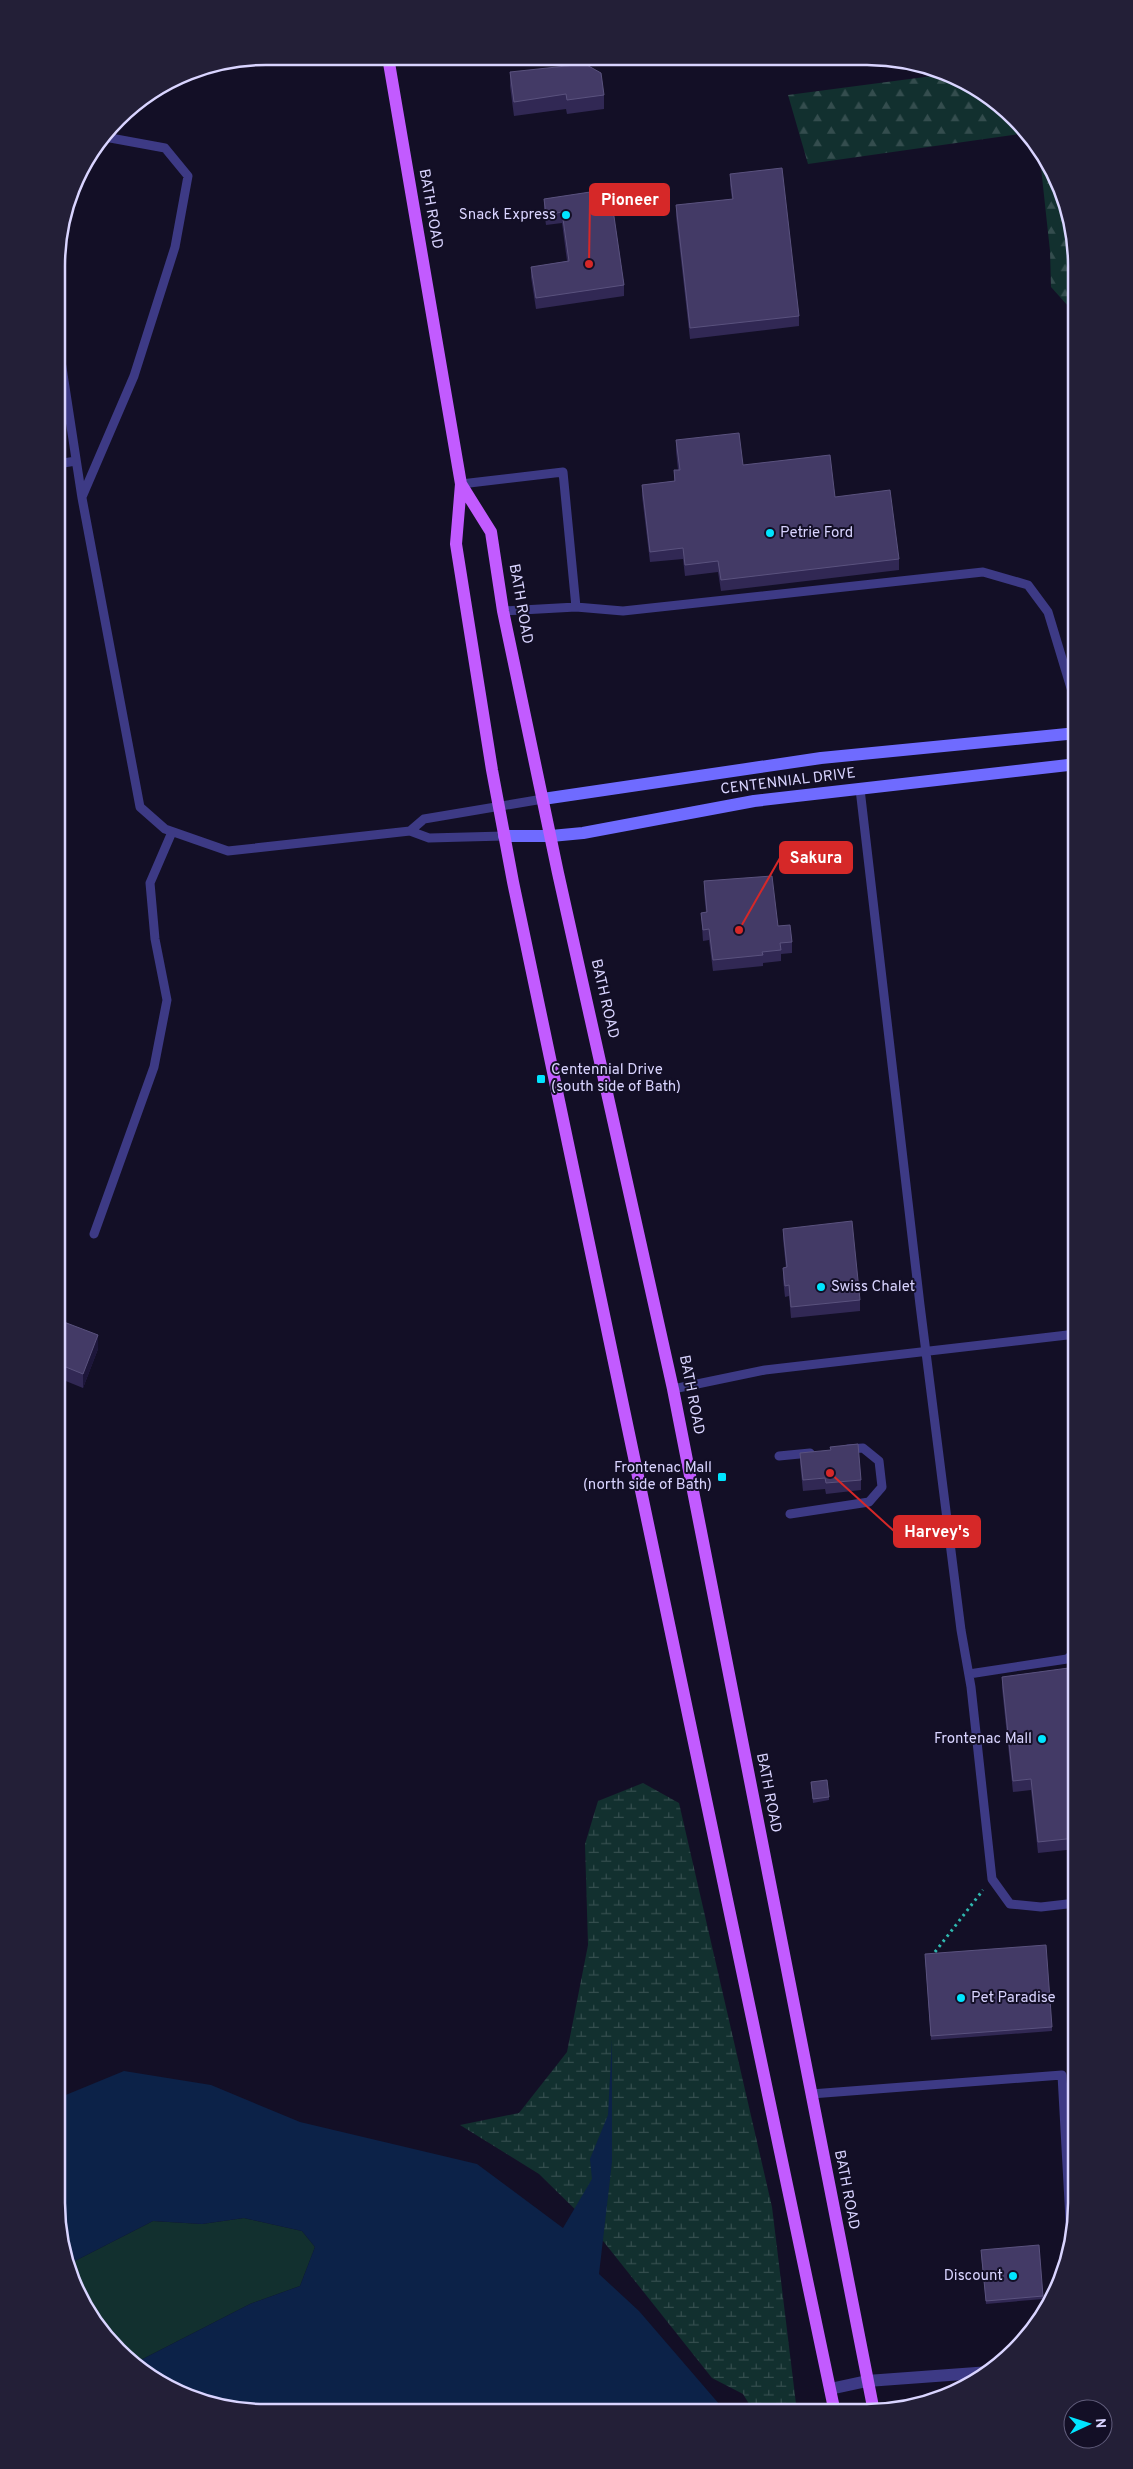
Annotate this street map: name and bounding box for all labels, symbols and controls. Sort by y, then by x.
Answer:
street label: BATH ROAD [414,167,446,251]
callout: Pioneer [590,184,669,215]
text: Pioneer [601,191,659,211]
place label: Snack Express [459,206,556,225]
marker: Snack Express [560,209,572,221]
place label: Petrie Ford [780,524,853,543]
marker: Petrie Ford [764,527,776,539]
street label: BATH ROAD [504,562,536,646]
street label: CENTENNIAL DRIVE [719,764,857,800]
callout: Sakura [780,842,852,873]
text: Sakura [790,849,842,869]
street label: BATH ROAD [586,957,622,1041]
place label: Centennial Drive (south side of Bath) [551,1061,681,1097]
marker: Centennial Drive (south side of Bath) [535,1073,547,1085]
place label: Swiss Chalet [831,1278,915,1297]
marker: Swiss Chalet [815,1281,827,1293]
street label: BATH ROAD [674,1353,708,1437]
place label: Frontenac Mall (north side of Bath) [583,1459,712,1495]
marker: Frontenac Mall (north side of Bath) [716,1471,728,1483]
callout: Harvey's [894,1516,980,1547]
text: Harvey's [904,1523,970,1543]
place label: Frontenac Mall [934,1730,1032,1749]
marker: Frontenac Mall [1036,1733,1048,1745]
street label: BATH ROAD [751,1751,785,1835]
place label: Pet Paradise [971,1989,1056,2008]
marker: Pet Paradise [955,1992,967,2004]
street label: BATH ROAD [829,2148,863,2232]
place label: Discount [944,2267,1003,2286]
marker: Discount [1007,2270,1019,2282]
north arrow [1063,2399,1113,2449]
text: N [1091,2418,1108,2429]

